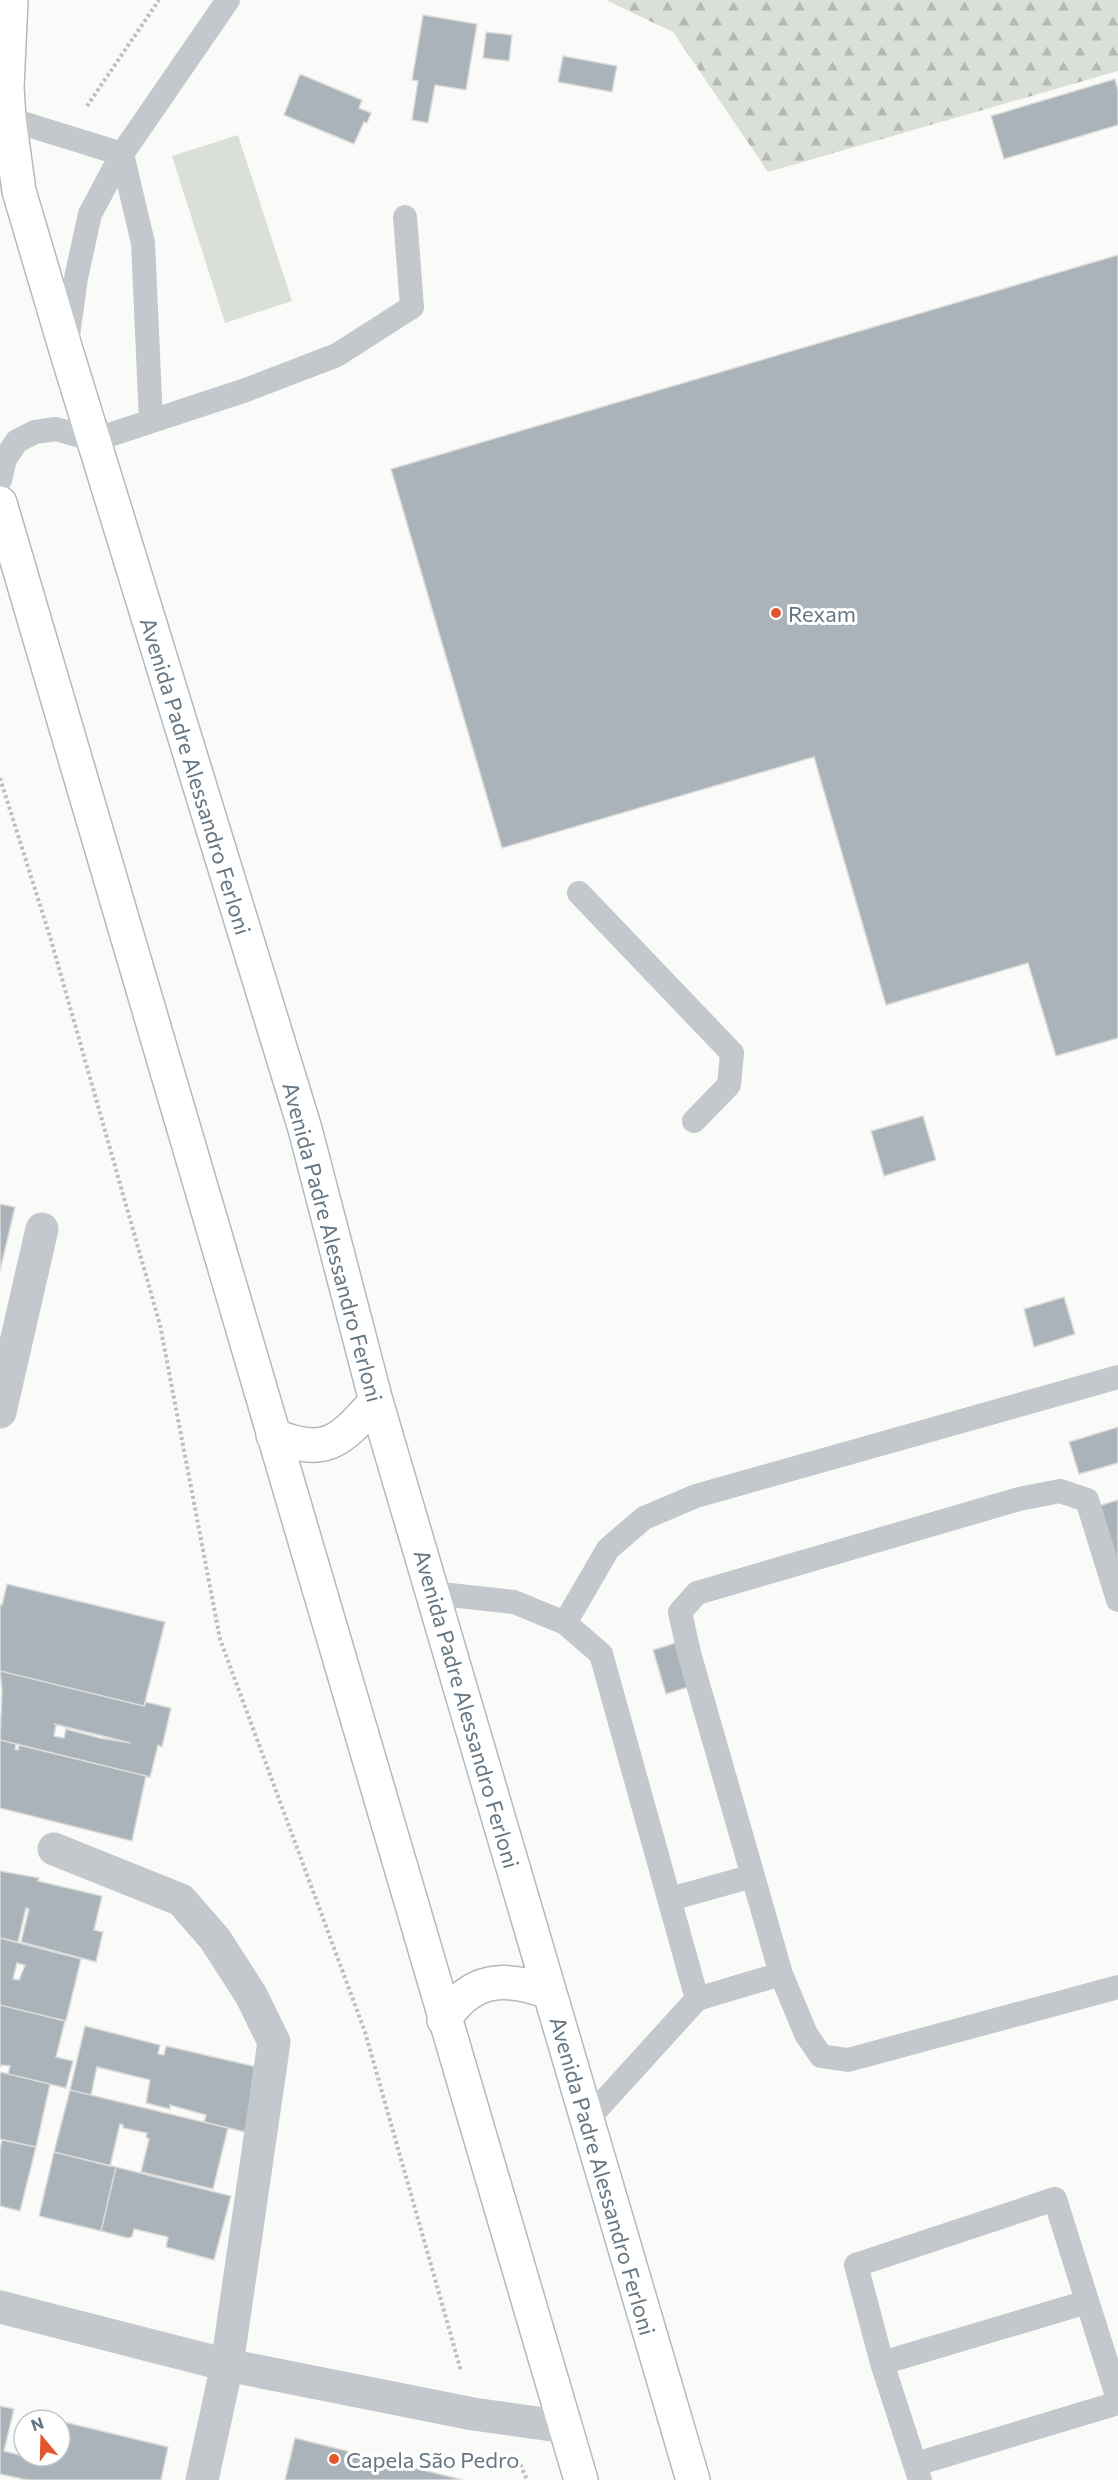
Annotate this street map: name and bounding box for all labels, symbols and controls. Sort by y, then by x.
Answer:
place label: Rexam [788,600,856,627]
marker: Rexam [769,606,783,620]
street label: Avenida Padre Alessandro Ferloni [135,614,257,938]
street label: Avenida Padre Alessandro Ferloni [277,1079,389,1405]
street label: Avenida Padre Alessandro Ferloni [409,1547,525,1871]
street label: Avenida Padre Alessandro Ferloni [545,2014,661,2338]
north arrow [12,2408,72,2468]
text: N [28,2412,46,2434]
place label: Capela São Pedro [346,2446,519,2473]
marker: Capela São Pedro [327,2452,341,2466]

